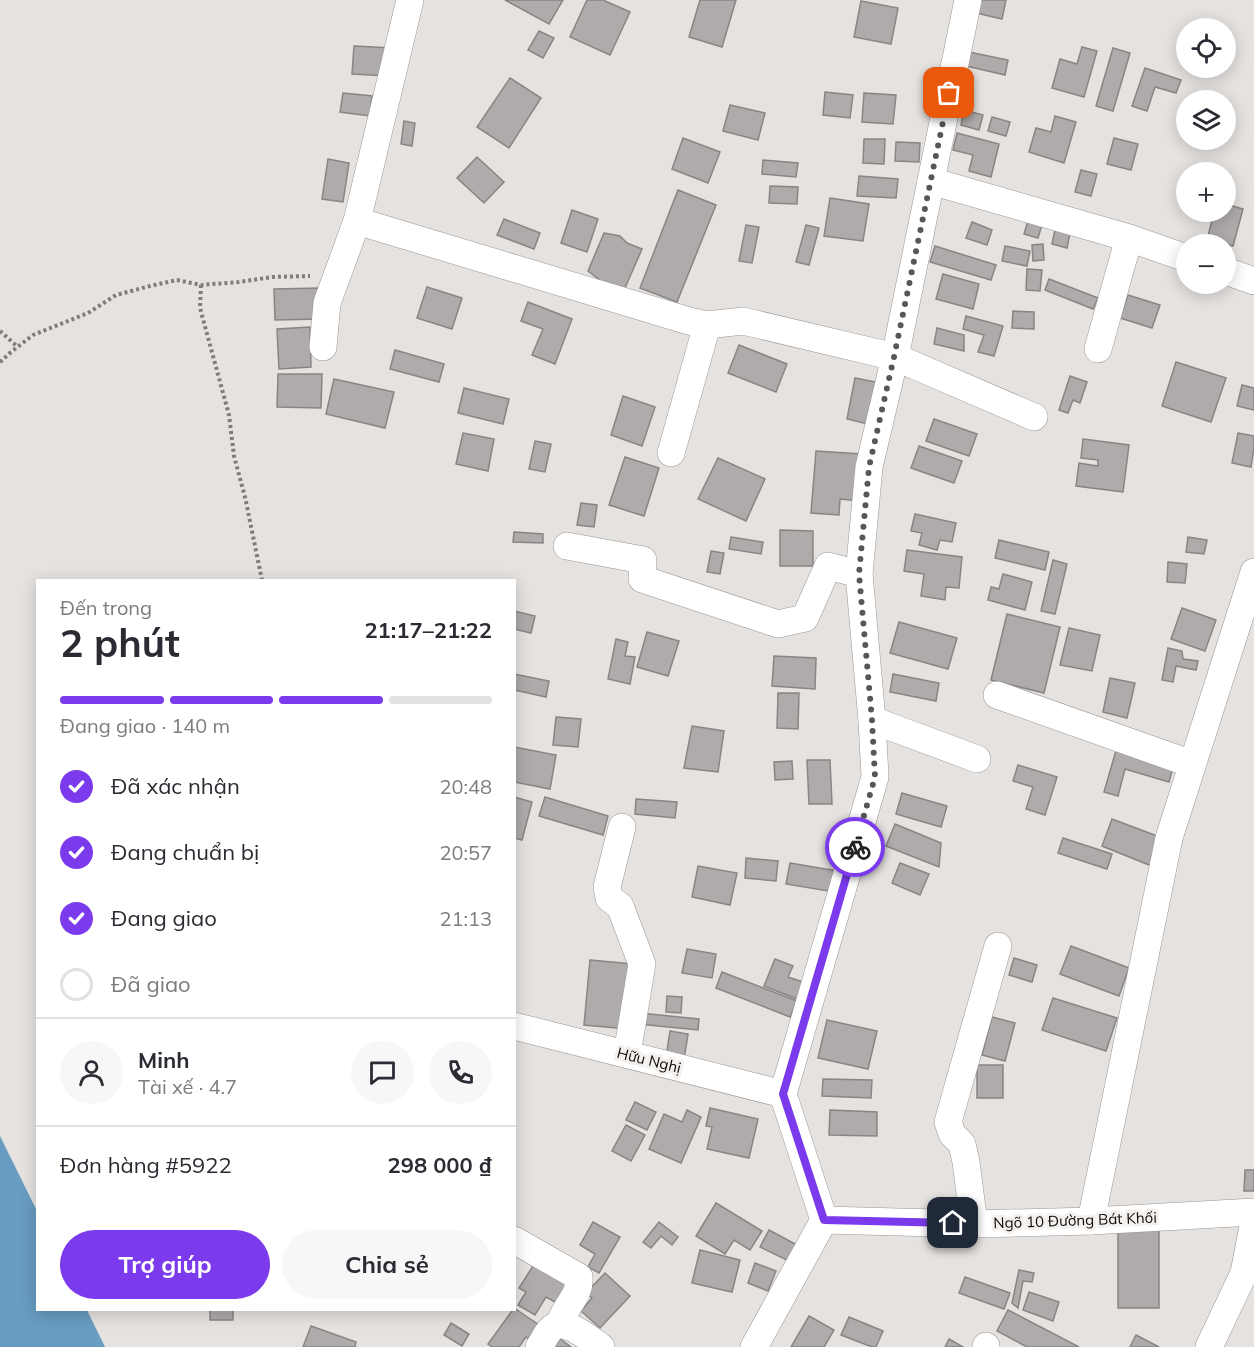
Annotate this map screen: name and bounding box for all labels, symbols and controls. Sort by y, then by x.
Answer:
map controls [1176,18,1236,294]
button: locate [1176,18,1236,78]
pin [923,67,974,118]
icon: bag [932,76,965,109]
button: layers [1176,90,1236,150]
button: + [1176,162,1236,222]
button: − [1176,234,1236,294]
text: Đến trong [60,595,152,620]
text: 21:17–21:22 [364,616,492,644]
text: 2 phút [60,618,180,667]
text: Đang giao · 140 m [60,713,230,738]
icon: check [60,770,93,803]
text: Đã xác nhận [111,772,240,800]
text: 20:48 [439,774,492,799]
courier [825,817,885,877]
icon: bike [839,831,872,864]
icon: check [60,836,93,869]
text: Đang chuẩn bị [111,838,259,866]
text: 20:57 [439,840,492,865]
icon: check [60,902,93,935]
text: Đang giao [111,904,217,932]
text: 21:13 [439,906,492,931]
text: Đã giao [111,970,191,998]
button: person [60,1041,123,1104]
button: chat [351,1041,414,1104]
button: phone [429,1041,492,1104]
street label: Hữu Nghị [615,1043,683,1077]
text: Minh [138,1046,189,1074]
text: Tài xế · 4.7 [138,1074,237,1099]
text: Đơn hàng #5922 [60,1151,232,1179]
text: 298 000 ₫ [388,1151,492,1179]
pin [927,1197,978,1248]
icon: home [936,1206,969,1239]
street label: Ngõ 10 Đường Bát Khối [993,1208,1157,1232]
button: Trợ giúp [60,1230,270,1299]
button: Chia sẻ [282,1230,492,1299]

